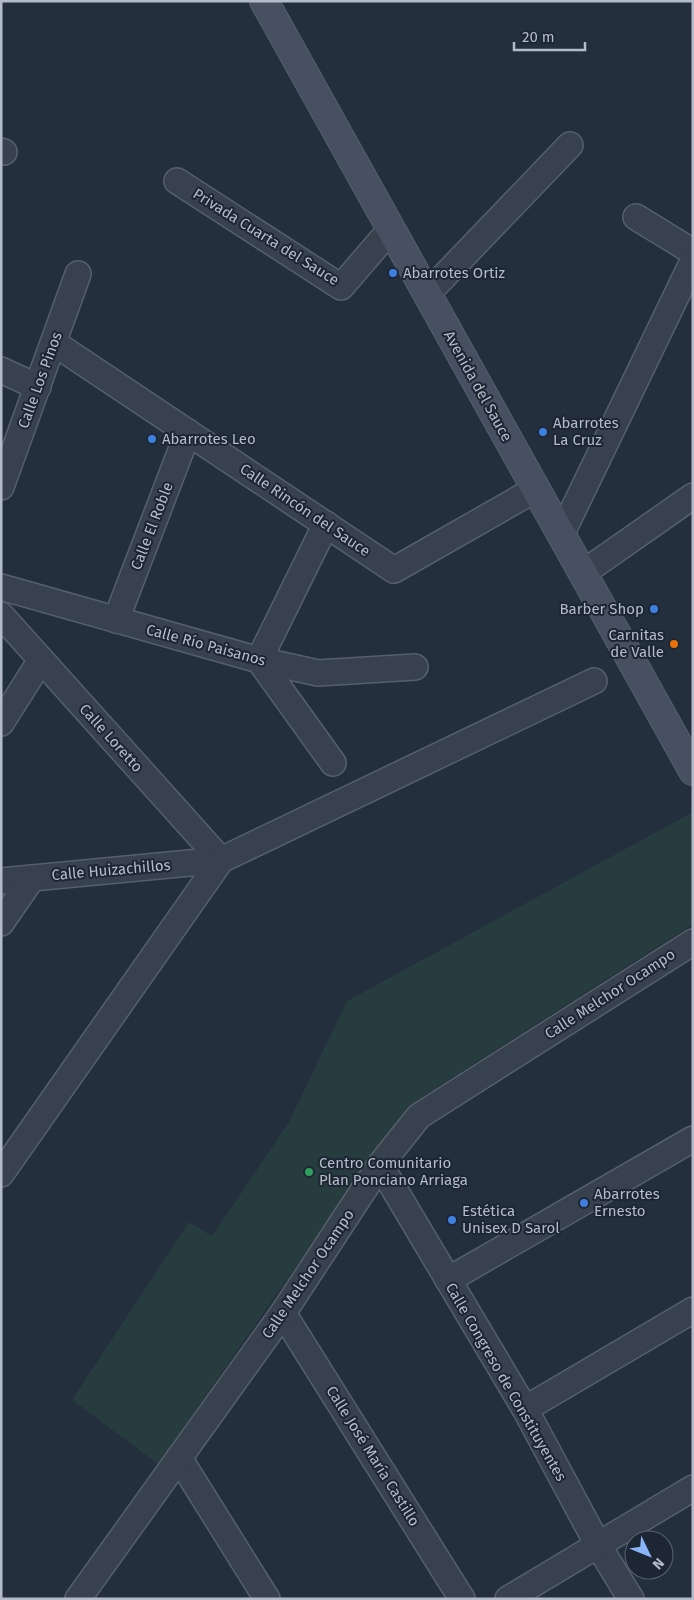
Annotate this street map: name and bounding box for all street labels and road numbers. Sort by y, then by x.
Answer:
street label: Privada Cuarta del Sauce [190,185,342,289]
street label: Avenida del Sauce [440,327,516,445]
street label: Calle Los Pinos [14,329,66,431]
street label: Calle Rincón del Sauce [236,460,374,560]
street label: Calle El Roble [127,480,177,572]
street label: Calle Río Paisanos [144,620,268,670]
street label: Calle Loretto [76,700,146,776]
street label: Calle Huizachillos [51,856,171,884]
street label: Calle Melchor Ocampo [541,945,679,1043]
street label: Calle Melchor Ocampo [258,1206,358,1342]
street label: Calle Congreso de Constituyentes [442,1280,570,1484]
street label: Calle José María Castillo [322,1383,424,1529]

